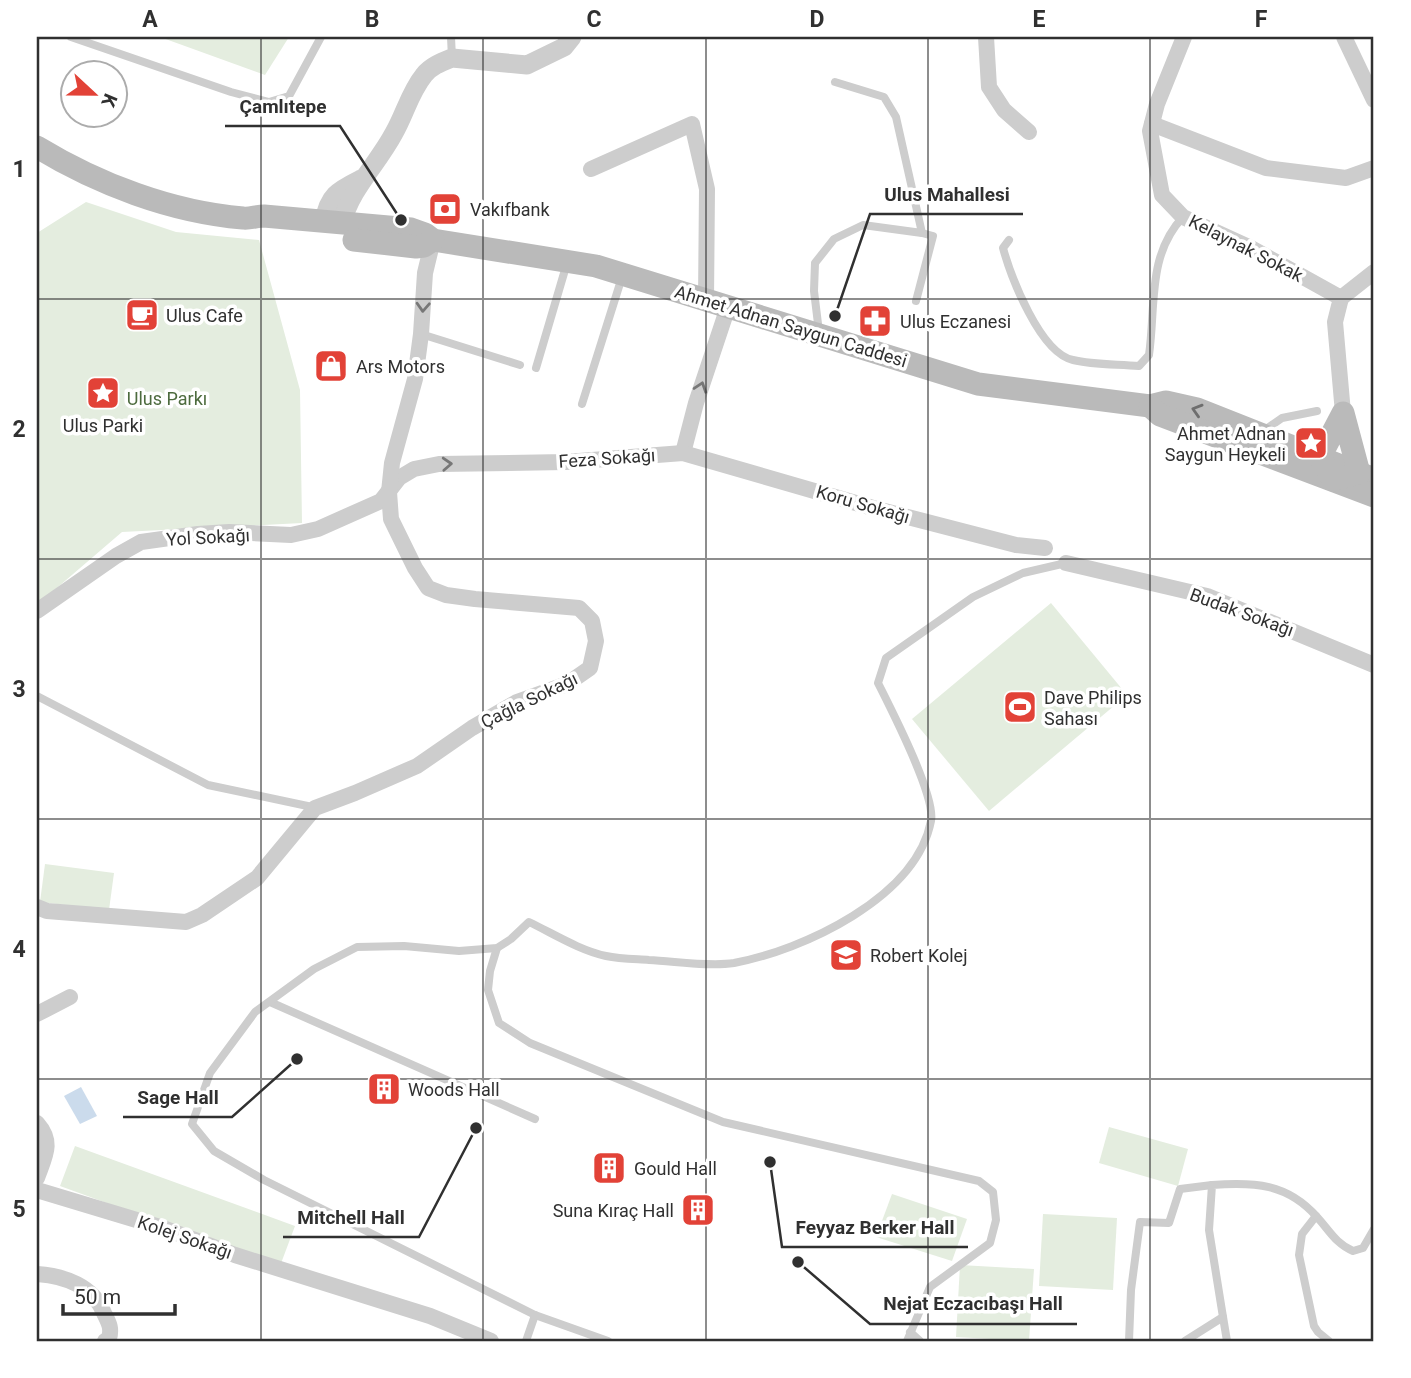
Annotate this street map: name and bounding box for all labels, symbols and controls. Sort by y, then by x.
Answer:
text: A [142,6,158,33]
text: B [365,6,379,33]
text: C [586,6,602,33]
text: D [810,6,824,33]
text: E [1033,6,1046,33]
text: F [1255,6,1268,33]
north arrow [60,60,130,130]
callout: Çamlıtepe [225,86,340,126]
text: K [96,90,122,111]
text: Çamlıtepe [240,95,326,118]
text: 1 [12,156,26,183]
callout: Ulus Mahallesi [870,174,1023,214]
text: Ulus Mahallesi [884,183,1010,206]
bank icon: Vakıfbank [426,190,464,228]
place label: Vakıfbank [470,199,551,220]
street label: Kelaynak Sokak [1185,210,1307,286]
street label: Ahmet Adnan Saygun Caddesi [672,281,910,371]
cafe icon: Ulus Cafe [123,296,161,334]
one-way arrow [415,302,430,313]
pharmacy icon: Ulus Eczanesi [856,302,894,340]
place label: Ulus Cafe [166,305,243,326]
place label: Ulus Eczanesi [900,311,1011,332]
shop icon: Ars Motors [312,347,350,385]
place label: Ars Motors [356,356,445,377]
place icon: Ulus Parki [84,374,122,412]
one-way arrow [693,381,708,393]
park label: Ulus Parkı [127,388,207,409]
one-way arrow [1191,404,1203,418]
place label: Ulus Parki [63,415,143,436]
text: 2 [12,416,26,443]
place label: Ahmet Adnan Saygun Heykeli [1165,423,1286,465]
place icon: Ahmet Adnan Saygun Heykeli [1292,424,1330,462]
street label: Feza Sokağı [558,444,656,472]
one-way arrow [442,457,453,472]
street label: Koru Sokağı [814,481,912,527]
street label: Yol Sokağı [166,524,250,550]
street label: Budak Sokağı [1187,583,1297,641]
street label: Çağla Sokağı [477,668,581,732]
text: 3 [12,676,26,703]
place label: Dave Philips Sahası [1044,687,1142,729]
sports icon: Dave Philips Sahası [1001,688,1039,726]
text: 4 [12,936,26,963]
school or university icon: Robert Kolej [827,936,865,974]
place label: Robert Kolej [870,945,967,966]
building icon: Woods Hall [365,1070,403,1108]
callout: Sage Hall [123,1077,232,1117]
place label: Woods Hall [408,1079,500,1100]
text: Sage Hall [137,1086,219,1109]
building icon: Gould Hall [590,1149,628,1187]
place label: Gould Hall [634,1158,717,1179]
building icon: Suna Kıraç Hall [679,1191,717,1229]
text: 5 [12,1196,26,1223]
callout: Mitchell Hall [283,1197,419,1237]
place label: Suna Kıraç Hall [553,1200,674,1221]
text: Mitchell Hall [297,1206,405,1229]
callout: Feyyaz Berker Hall [782,1207,968,1247]
street label: Kolej Sokağı [135,1211,235,1263]
text: Feyyaz Berker Hall [796,1216,954,1239]
scale bar [63,1273,175,1317]
callout: Nejat Eczacıbaşı Hall [870,1284,1077,1324]
text: 50 m [74,1285,121,1309]
text: Nejat Eczacıbaşı Hall [883,1292,1063,1315]

